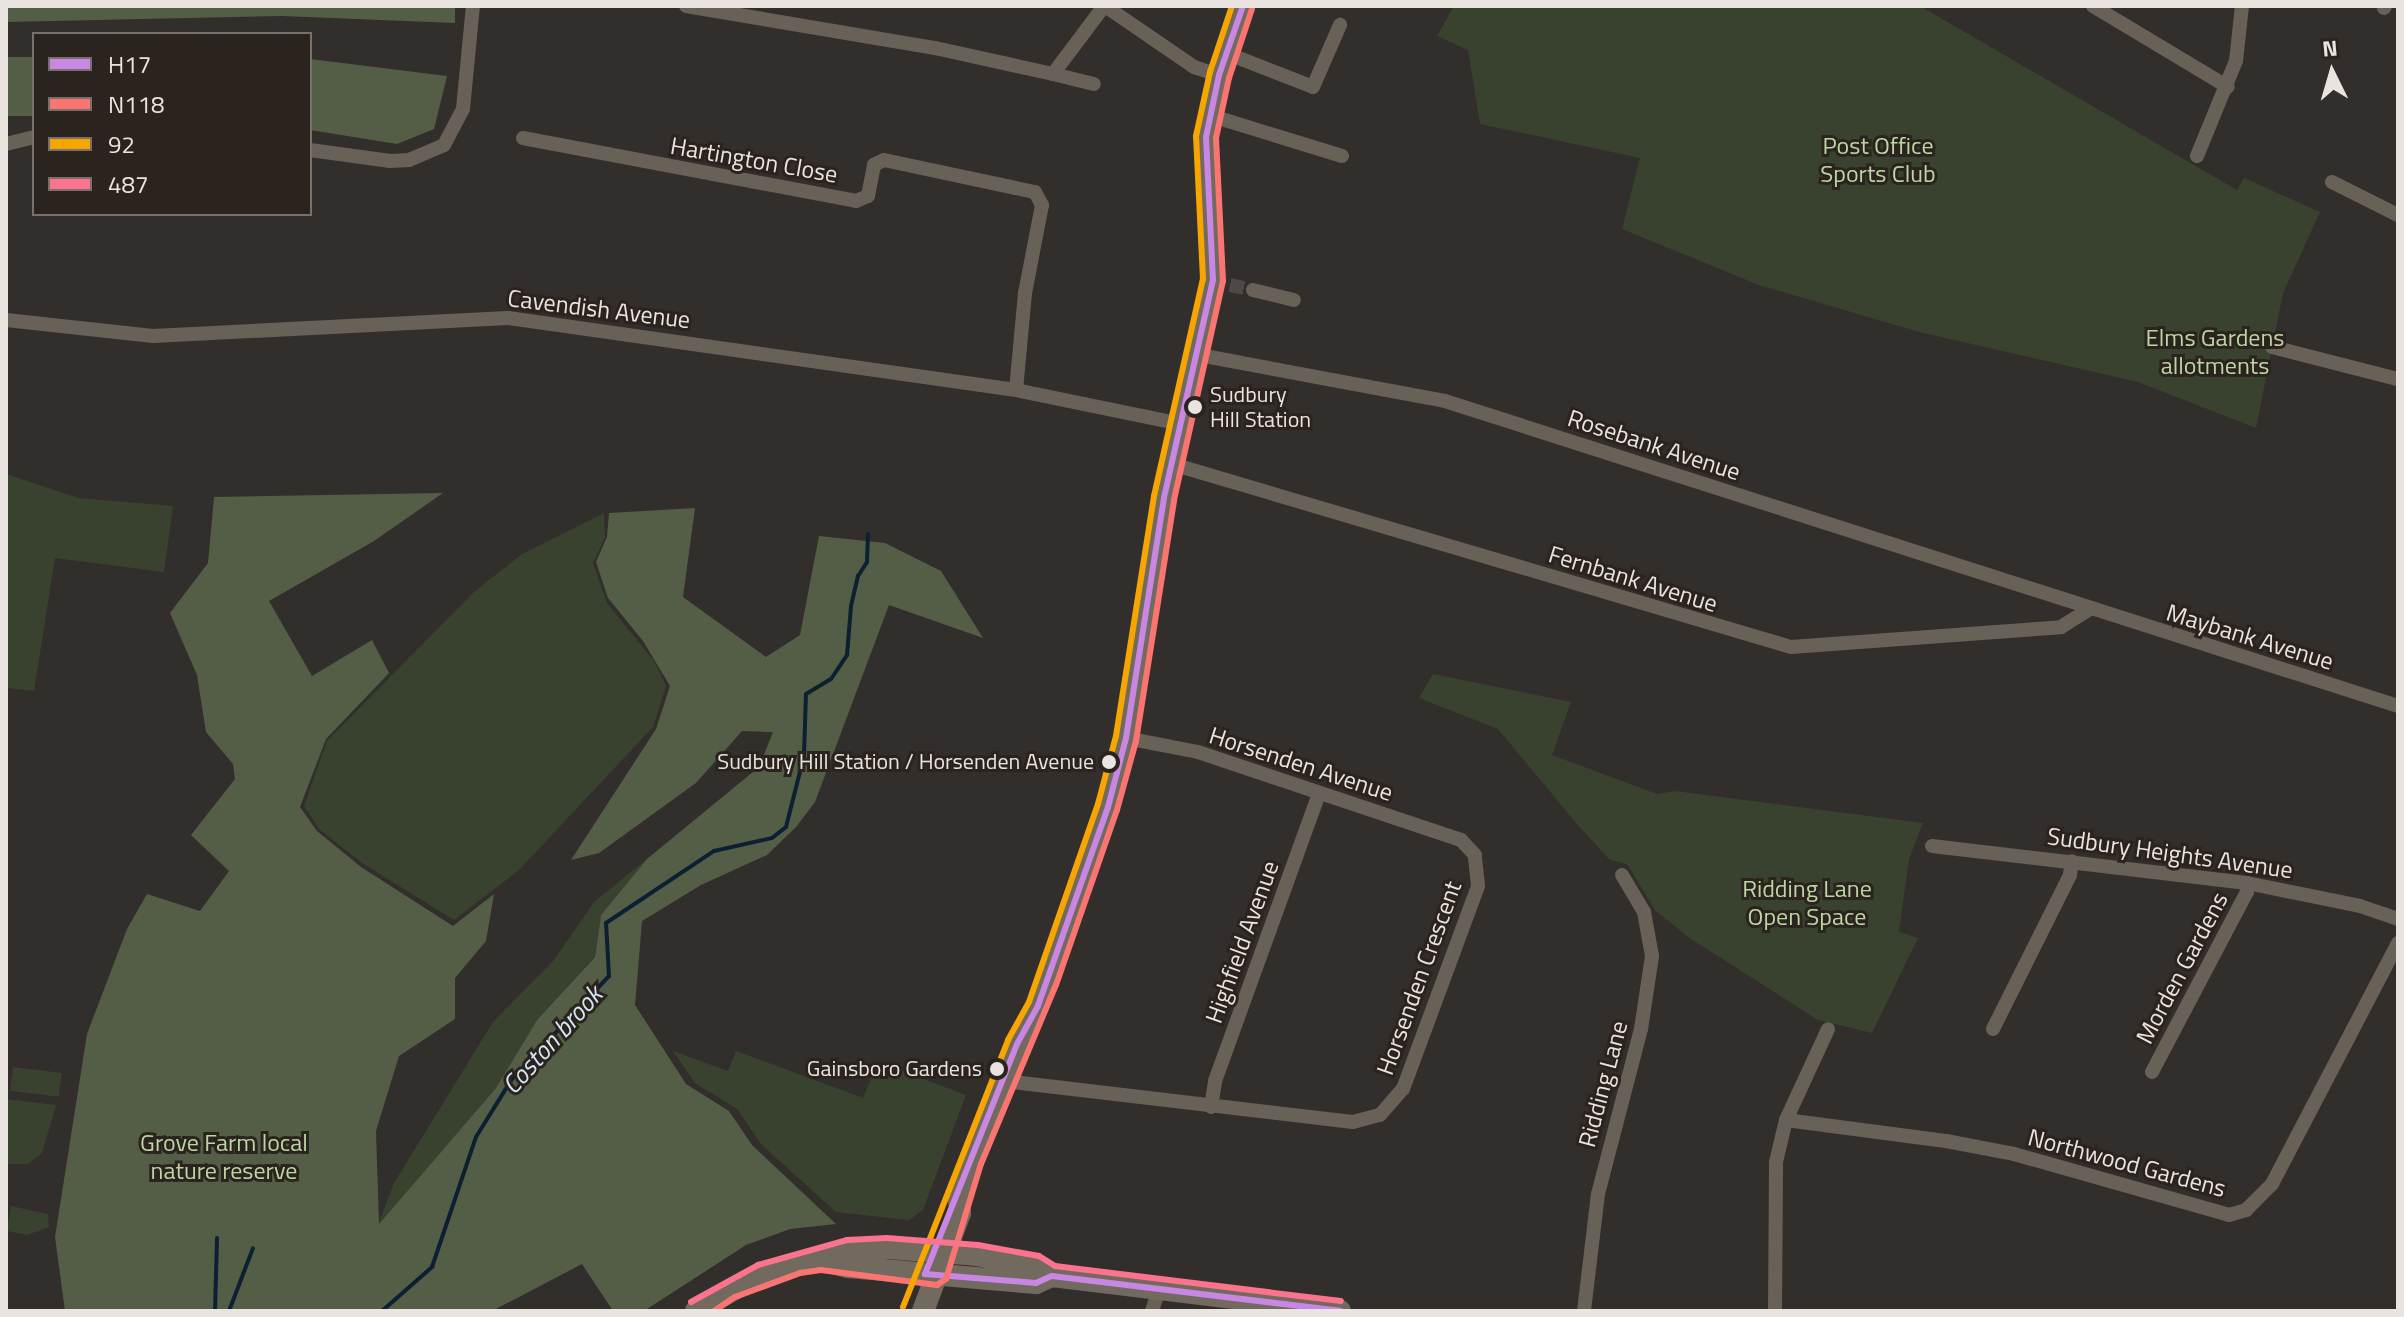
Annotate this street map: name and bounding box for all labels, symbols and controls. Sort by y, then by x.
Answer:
text: N [2321,30,2339,66]
legend [32,32,312,216]
north arrow [2292,32,2372,112]
text: H17 [108,46,151,82]
text: N118 [108,86,165,122]
text: 92 [108,126,135,162]
street label: Hartington Close [668,131,840,189]
park label: Post Office Sports Club [1820,132,1936,188]
text: 487 [108,166,148,202]
street label: Cavendish Avenue [506,284,692,334]
park label: Elms Gardens allotments [2146,324,2284,380]
place label: Sudbury Hill Station [1210,381,1311,432]
marker: Sudbury Hill Station [1187,399,1203,415]
street label: Rosebank Avenue [1564,404,1744,486]
street label: Fernbank Avenue [1545,540,1721,618]
street label: Maybank Avenue [2163,598,2337,676]
street label: Horsenden Avenue [1206,721,1396,807]
place label: Sudbury Hill Station / Horsenden Avenue [717,749,1094,775]
marker: Sudbury Hill Station / Horsenden Avenue [1101,754,1117,770]
street label: Sudbury Heights Avenue [2045,822,2295,884]
street label: Highfield Avenue [1199,857,1285,1027]
park label: Ridding Lane Open Space [1742,875,1872,931]
street label: Horsenden Crescent [1371,877,1467,1079]
street label: Morden Gardens [2130,887,2234,1049]
water label: Coston brook [495,980,609,1100]
street label: Ridding Lane [1572,1018,1634,1150]
place label: Gainsboro Gardens [807,1056,982,1082]
marker: Gainsboro Gardens [989,1061,1005,1077]
street label: Northwood Gardens [2025,1123,2229,1203]
park label: Grove Farm local nature reserve [140,1129,308,1185]

